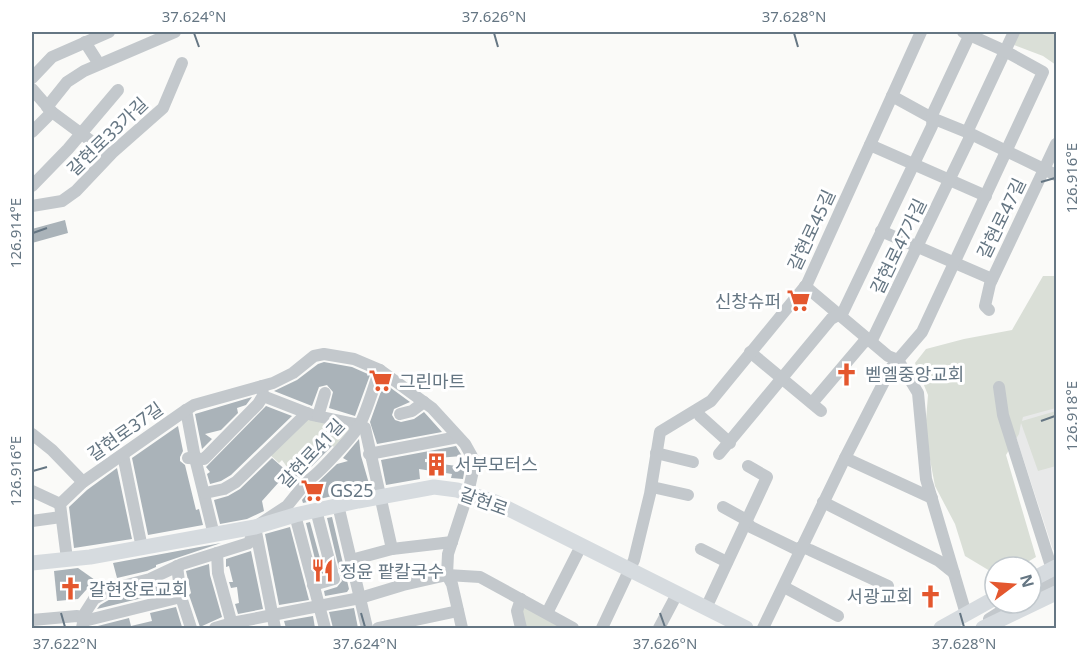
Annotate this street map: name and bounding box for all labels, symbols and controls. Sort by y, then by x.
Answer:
text: 37.624°N [162,6,226,26]
text: 37.626°N [462,6,526,26]
text: 37.628°N [762,6,826,26]
street label: 갈현로33가길 [61,91,153,181]
text: 126.916°E [1061,143,1081,213]
street label: 갈현로47길 [971,174,1031,262]
street label: 갈현로45길 [782,186,840,274]
street label: 갈현로47가길 [865,194,931,298]
text: 126.914°E [5,198,25,268]
supermarket icon: 신창슈퍼 [786,288,812,314]
place label: 신창슈퍼 [715,289,781,313]
church icon: 벧엘중앙교회 [834,361,860,387]
place label: 벧엘중앙교회 [865,362,964,386]
supermarket icon: 그린마트 [368,368,394,394]
place label: 그린마트 [399,369,465,393]
text: 126.918°E [1061,381,1081,451]
street label: 갈현로37길 [83,396,167,466]
street label: 갈현로41길 [273,413,349,493]
text: 126.916°E [5,436,25,506]
building icon: 서부모터스 [424,451,450,477]
place label: 서부모터스 [455,452,538,476]
supermarket icon: GS25 [299,477,325,503]
place label: GS25 [330,478,374,502]
street label: 갈현로 [457,481,511,521]
north arrow [983,555,1043,615]
restaurant icon: 정윤 팥칼국수 [309,558,335,584]
place label: 정윤 팥칼국수 [340,559,444,583]
text: N [1015,572,1040,590]
church icon: 갈현장로교회 [58,576,84,602]
place label: 갈현장로교회 [89,577,188,601]
church icon: 서광교회 [918,583,944,609]
place label: 서광교회 [847,584,913,608]
text: 37.622°N [33,633,97,653]
text: 37.624°N [333,633,397,653]
text: 37.626°N [633,633,697,653]
text: 37.628°N [932,633,996,653]

